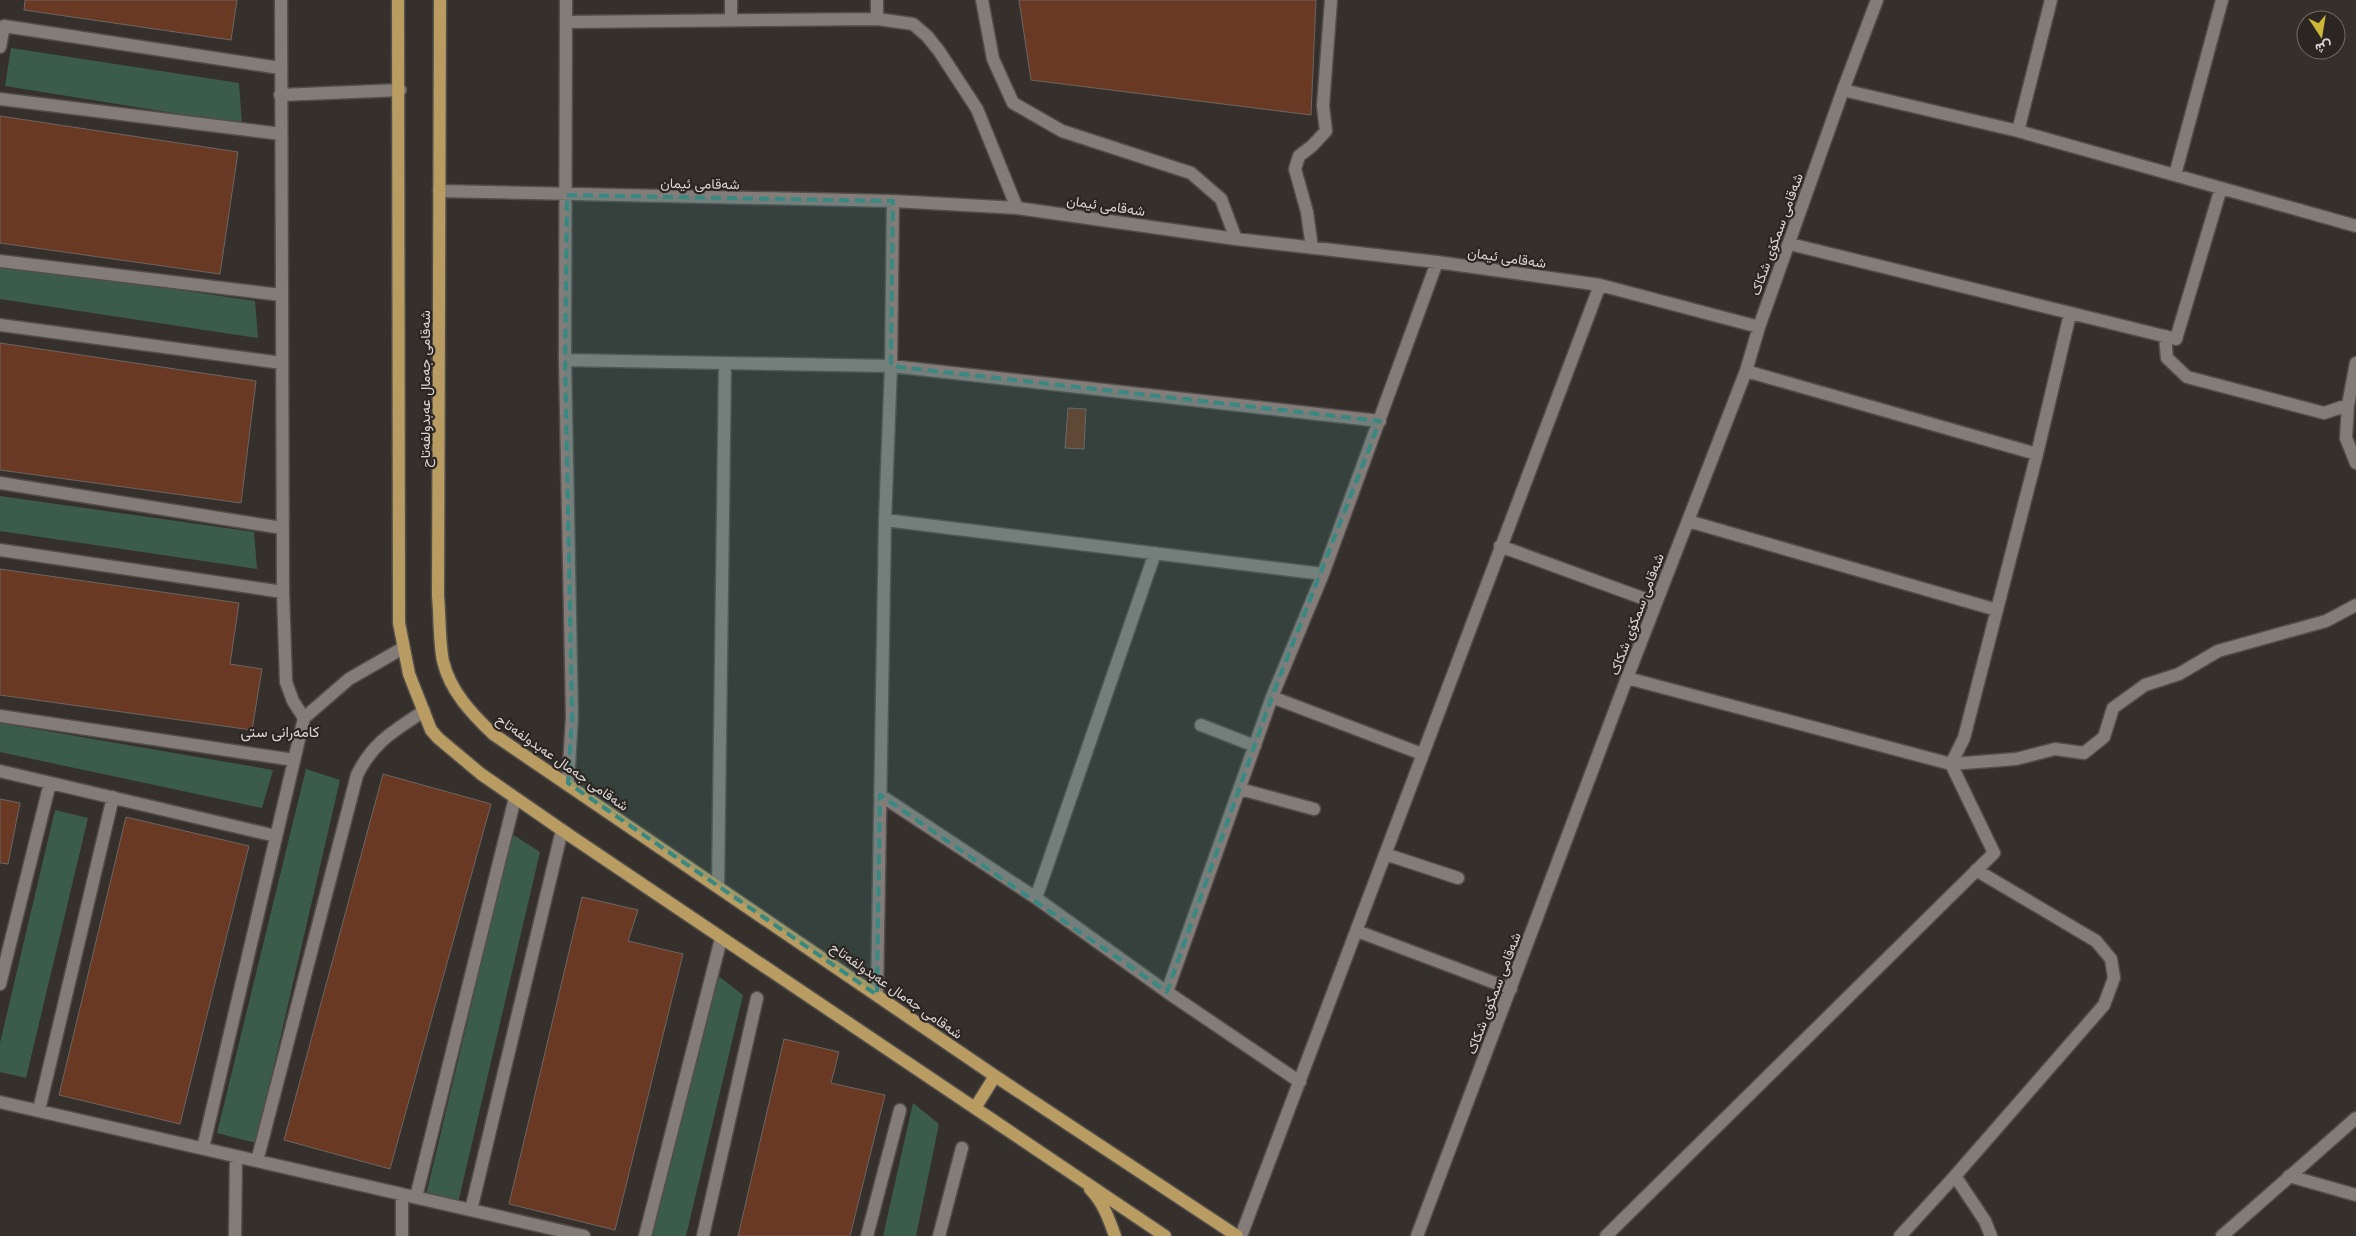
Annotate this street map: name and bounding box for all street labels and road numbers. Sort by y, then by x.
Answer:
street label: شەقامی سمکۆی شکاک [1745,170,1807,298]
street label: شەقامی ئیمان [660,173,740,193]
street label: شەقامی ئیمان [1065,190,1147,220]
street label: شەقامی ئیمان [1466,242,1548,272]
street label: شەقامی جەمال عەبدولفەتاح [415,310,436,468]
street label: شەقامی سمکۆی شکاک [1604,550,1668,678]
street label: شەقامی جەمال عەبدولفەتاح [492,709,633,817]
street label: شەقامی سمکۆی شکاک [1461,929,1525,1057]
street label: شەقامی جەمال عەبدولفەتاح [826,937,967,1045]

